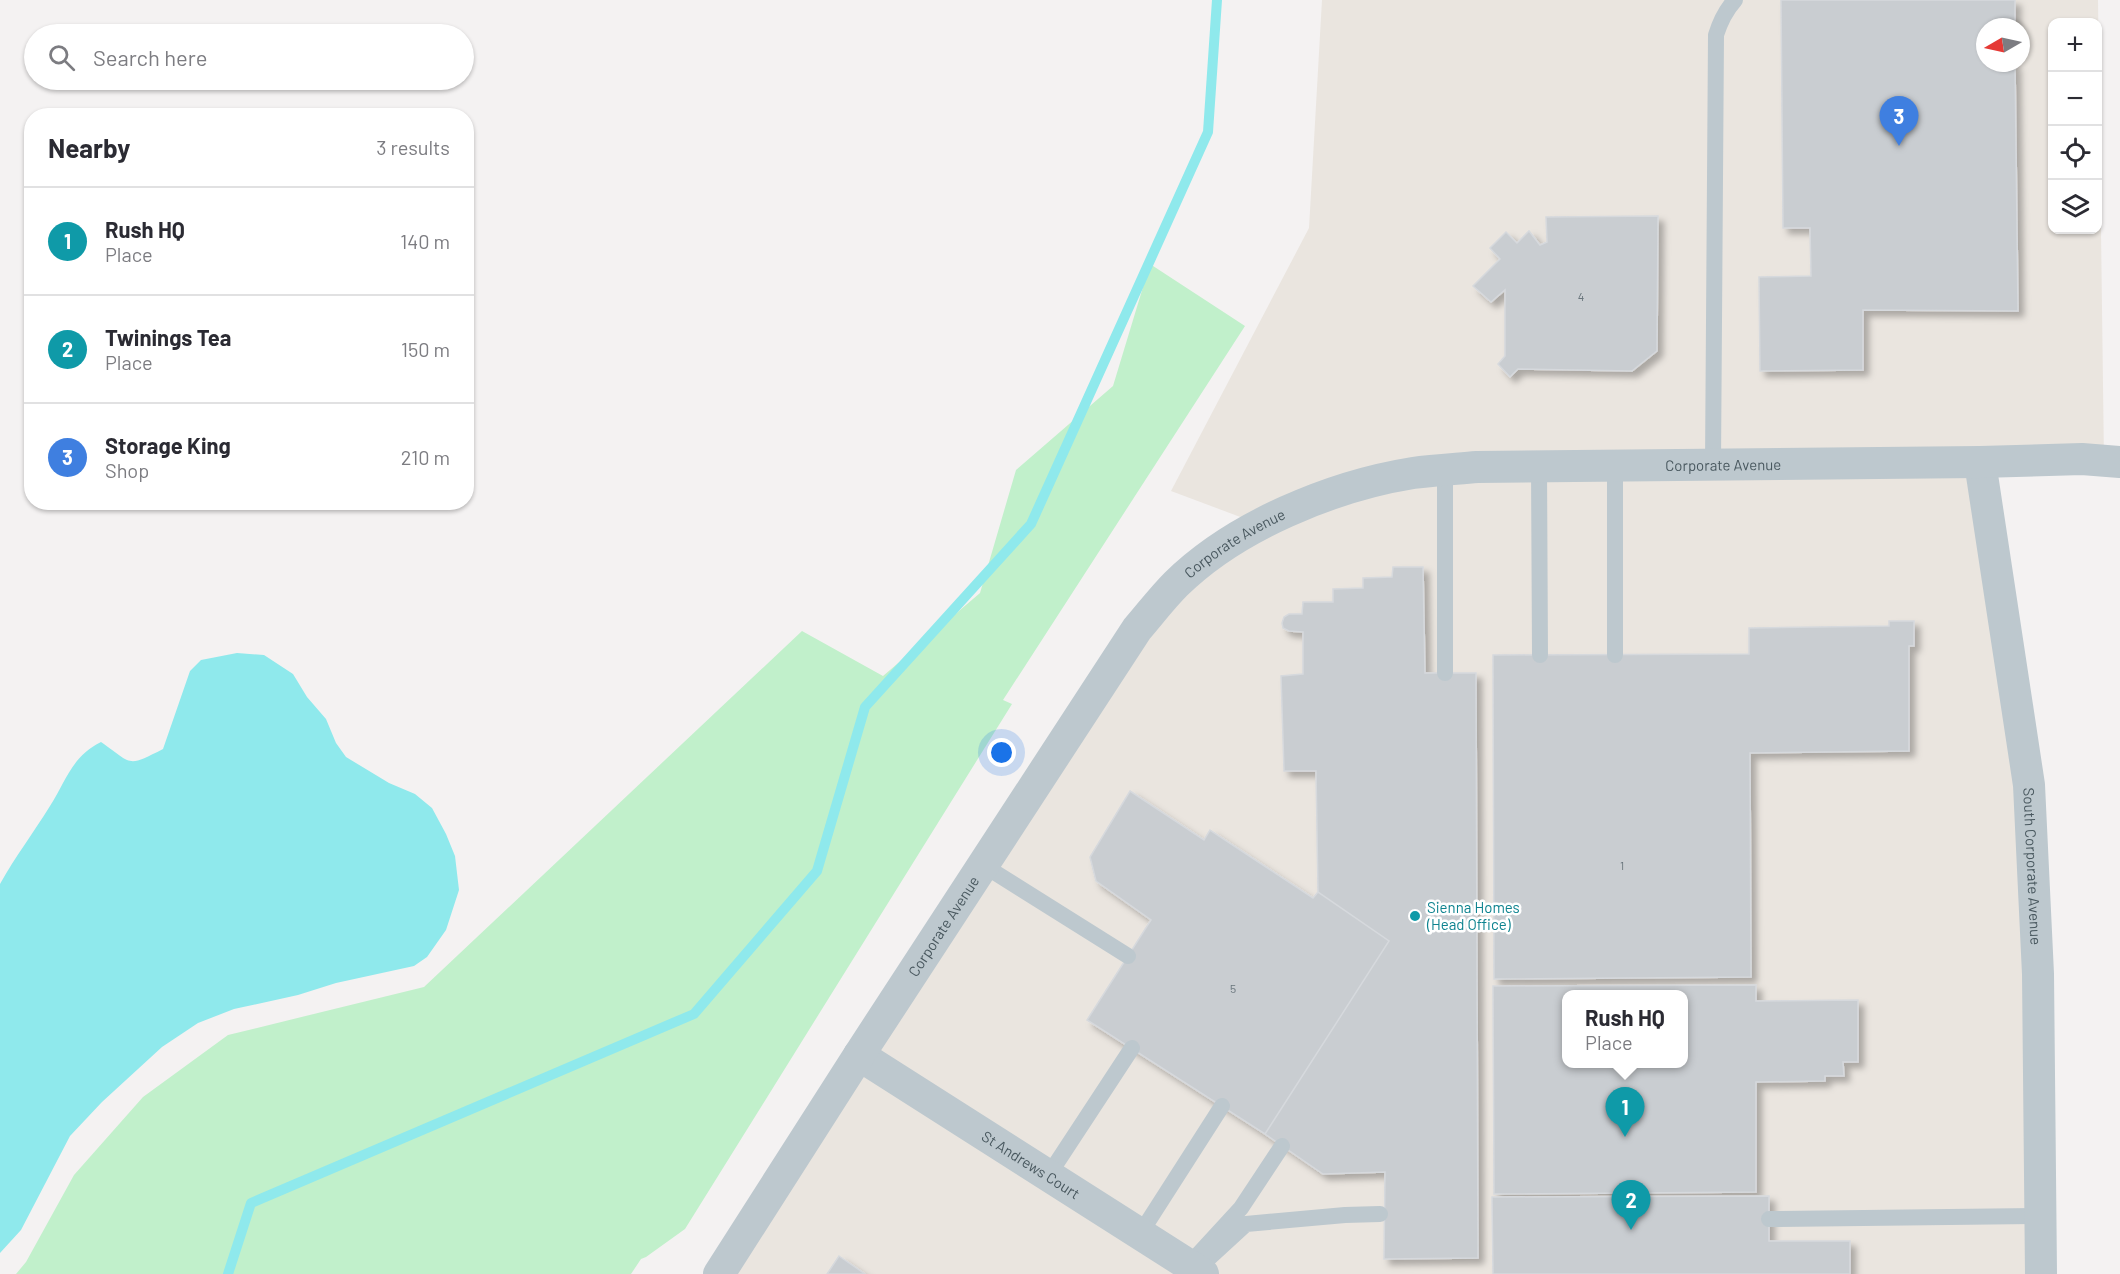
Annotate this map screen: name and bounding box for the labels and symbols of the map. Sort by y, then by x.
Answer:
north arrow [1976,18,2030,72]
pin: 3 [1880,96,1918,146]
house number: 4 [1578,289,1584,303]
street label: Corporate Avenue [1665,455,1781,474]
street label: Corporate Avenue [1180,505,1288,581]
your location [987,738,1016,767]
street label: South Corporate Avenue [2020,787,2046,945]
house number: 1 [1620,858,1624,872]
street label: Corporate Avenue [904,872,982,980]
place label: Sienna Homes (Head Office) [1426,898,1520,933]
marker: Sienna Homes (Head Office) [1408,909,1422,923]
house number: 5 [1230,981,1236,995]
pin: 1 [1606,1088,1644,1137]
street label: St Andrews Court [979,1127,1084,1202]
pin: 2 [1612,1180,1650,1230]

